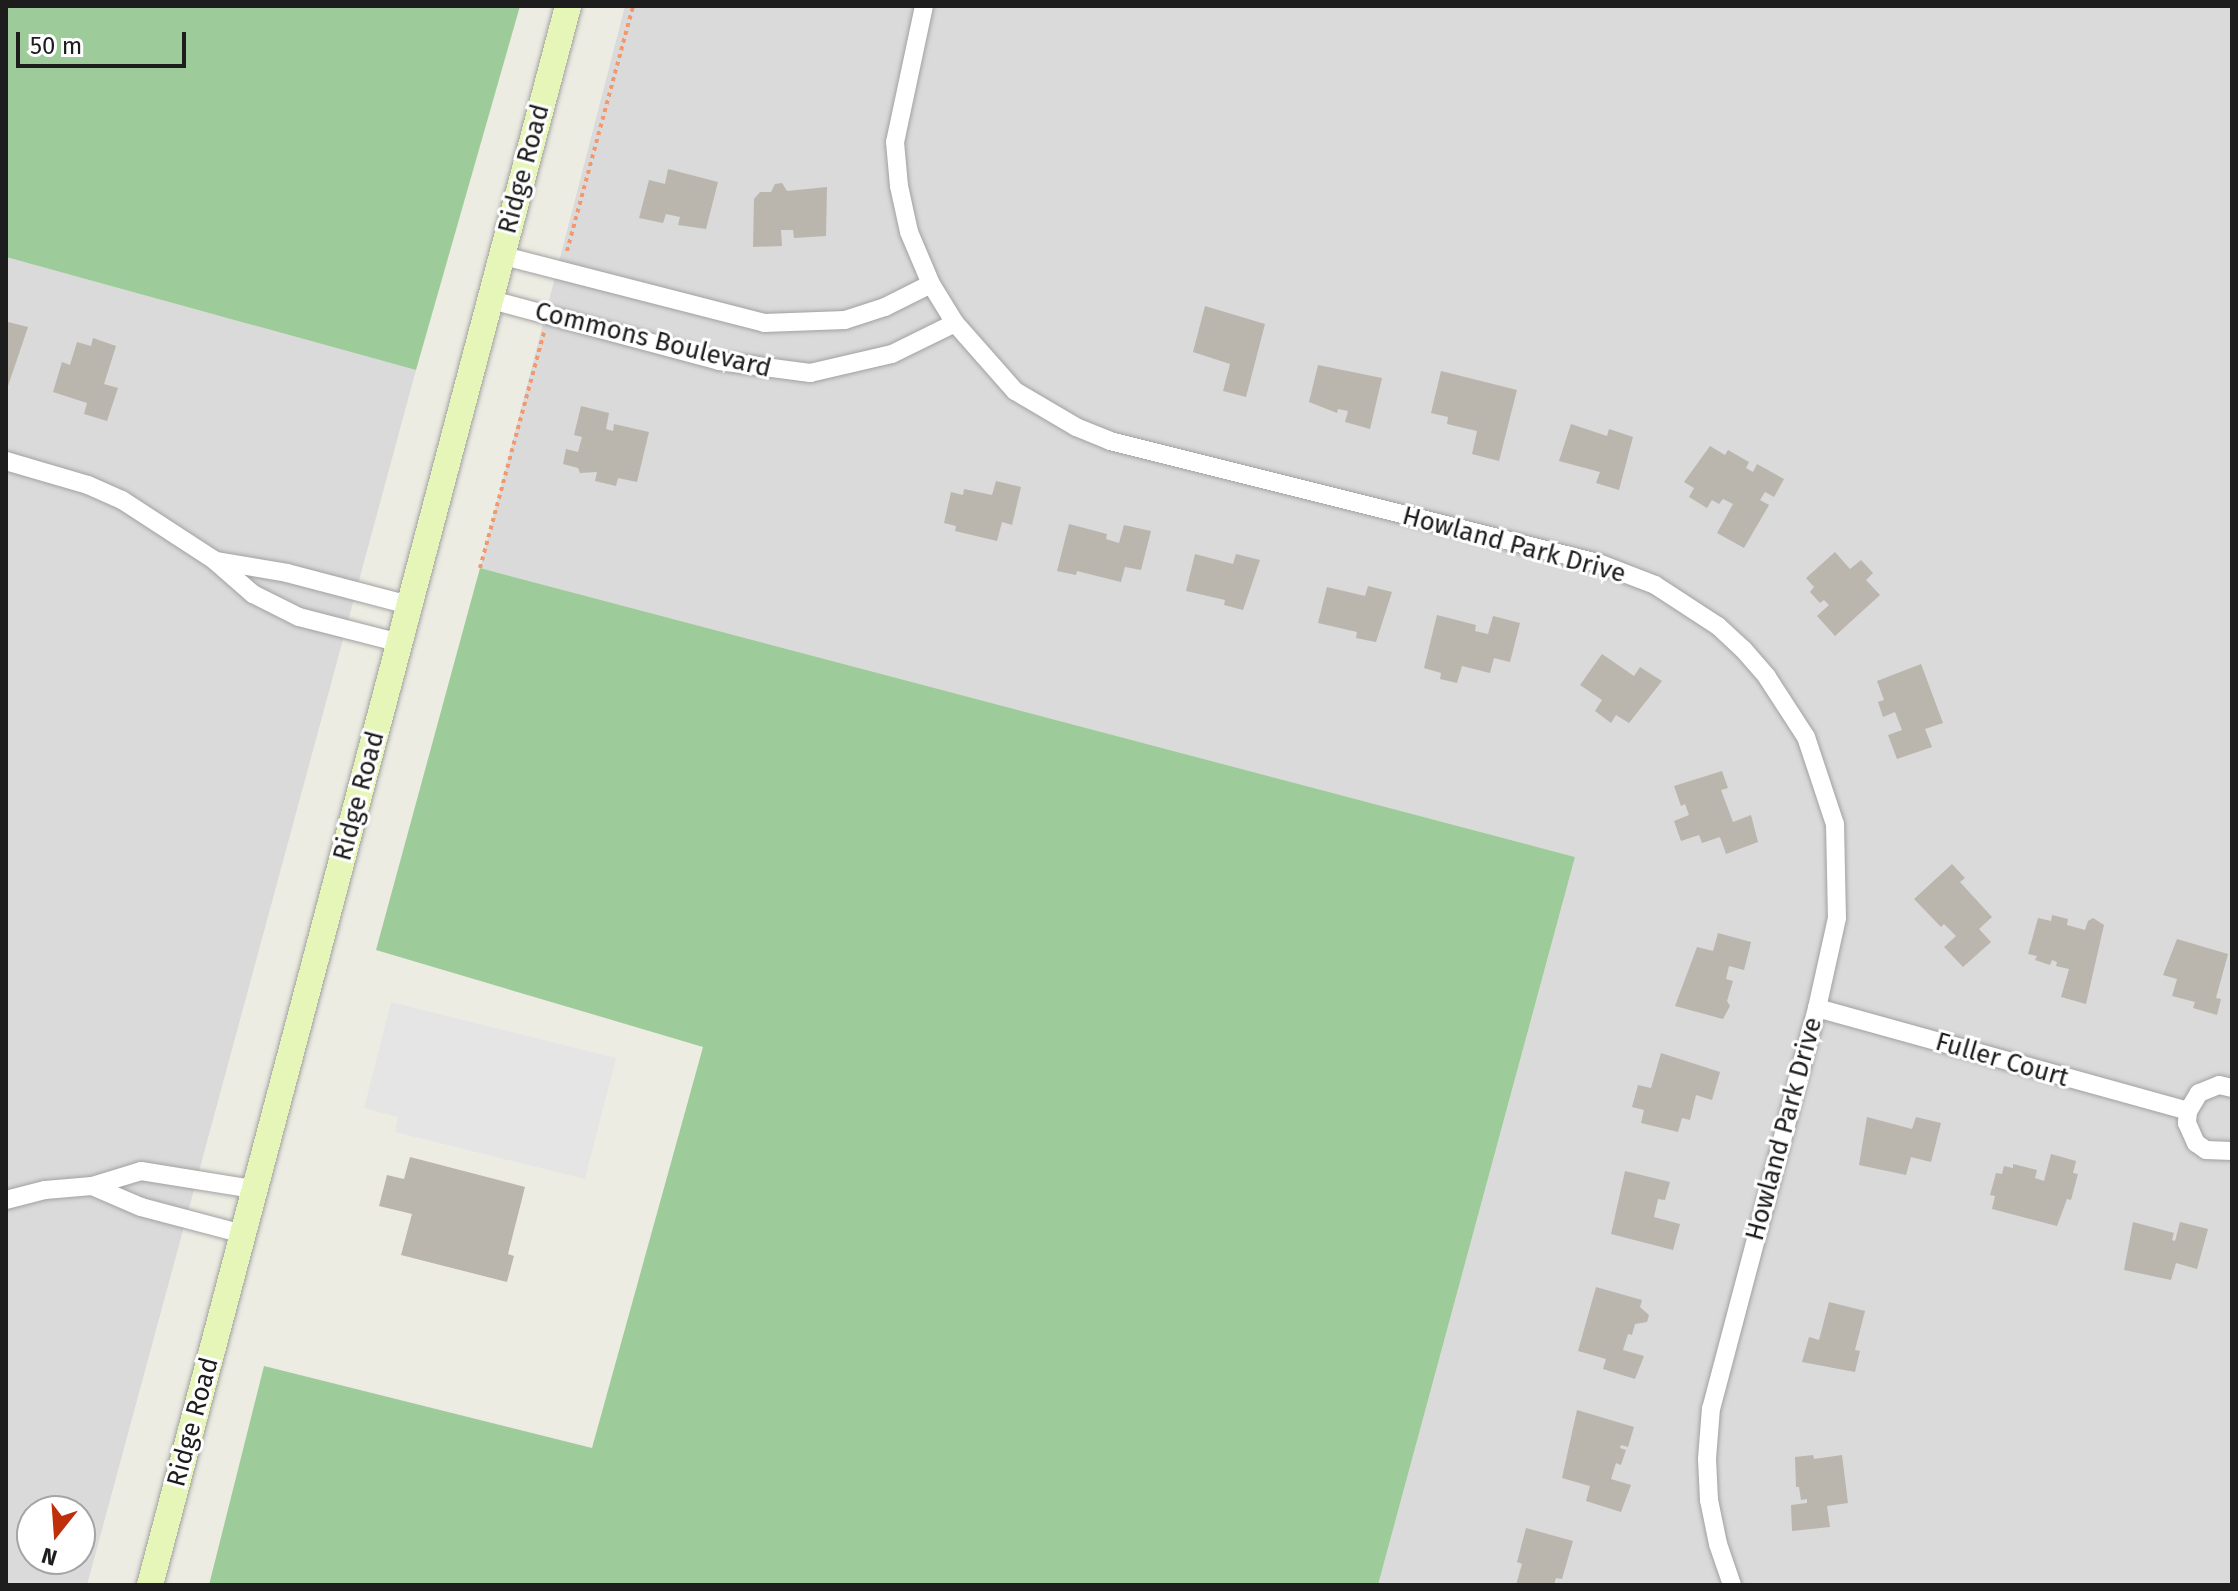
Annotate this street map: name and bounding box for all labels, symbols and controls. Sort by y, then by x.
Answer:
scale bar [20,16,190,66]
text: 50 m [30,32,82,60]
street label: Ridge Road [492,101,556,237]
street label: Commons Boulevard [532,296,774,384]
street label: Howland Park Drive [1399,500,1629,590]
street label: Ridge Road [327,728,391,864]
street label: Howland Park Drive [1739,1014,1829,1244]
street label: Fuller Court [1932,1026,2072,1094]
street label: Ridge Road [161,1354,225,1490]
north arrow [16,1495,96,1575]
text: N [38,1541,60,1572]

